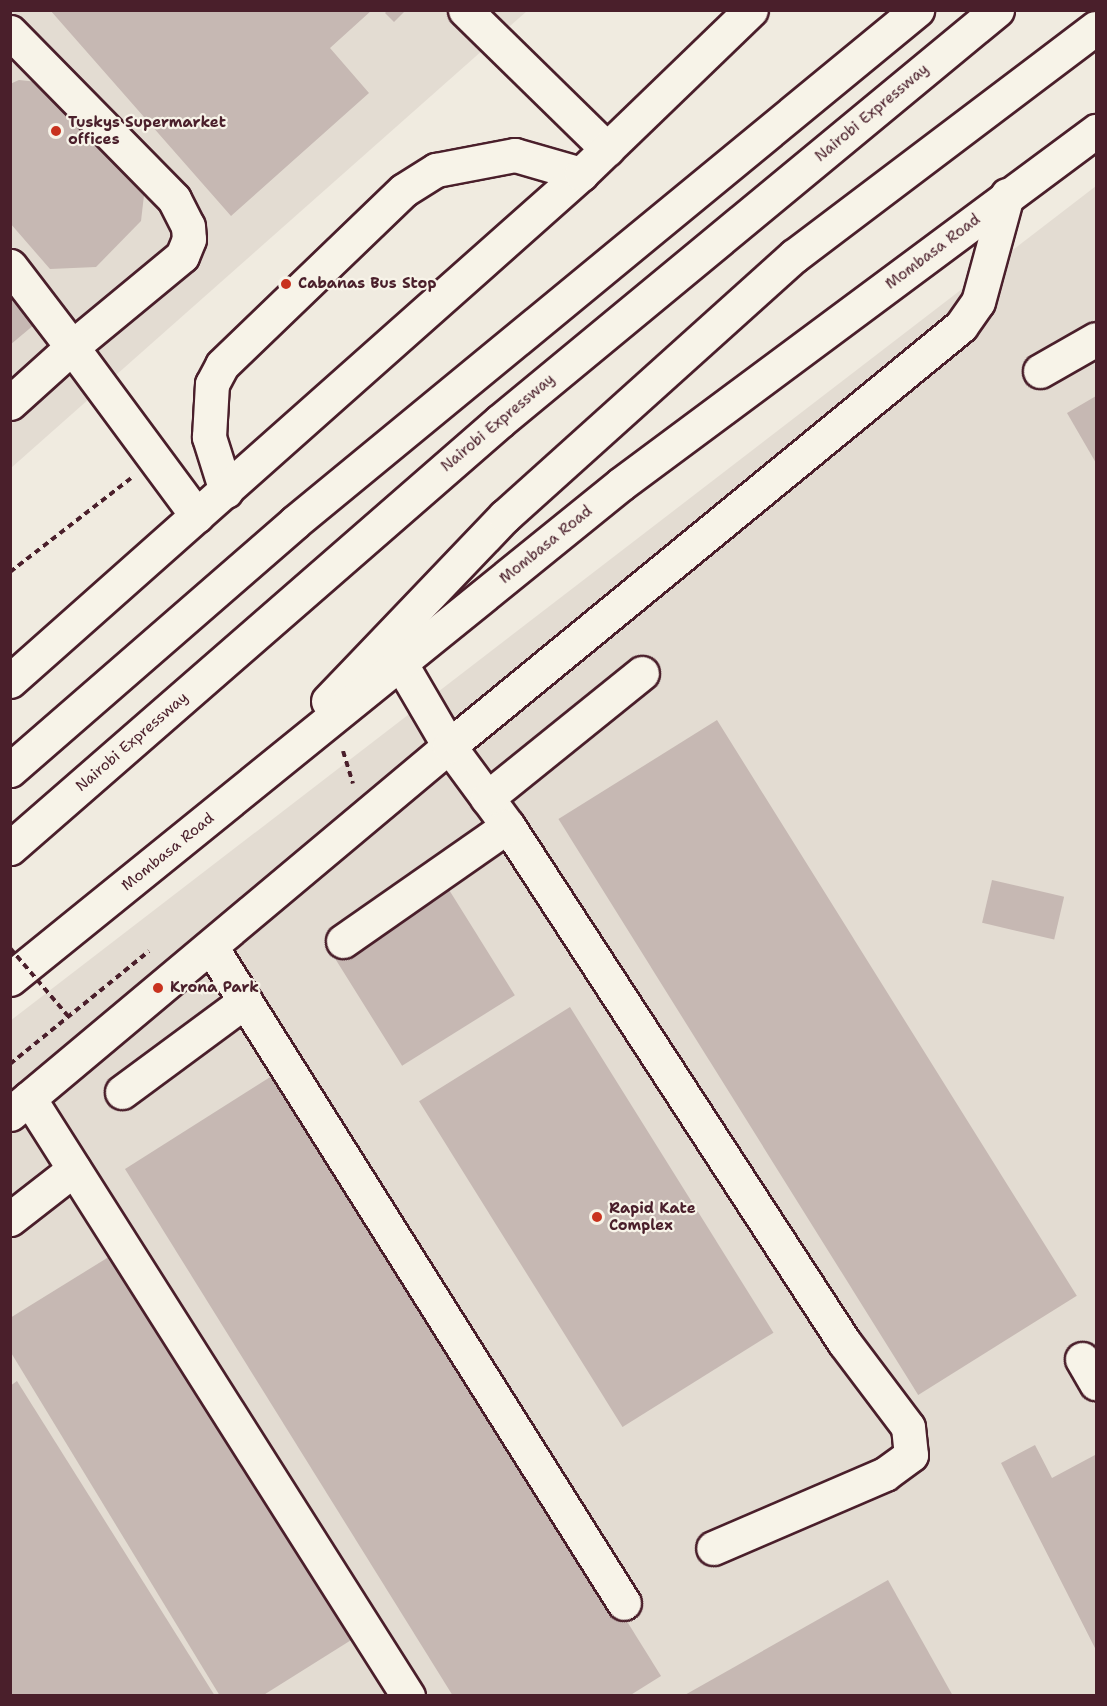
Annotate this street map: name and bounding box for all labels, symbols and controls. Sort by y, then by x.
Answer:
street label: Nairobi Expressway [812,60,932,166]
place label: Tuskys Supermarket offices [68,113,226,148]
marker: Tuskys Supermarket offices [49,124,63,138]
street label: Mombasa Road [882,211,984,293]
place label: Cabanas Bus Stop [298,275,436,293]
marker: Cabanas Bus Stop [279,277,293,291]
street label: Nairobi Expressway [438,370,558,476]
street label: Mombasa Road [496,502,596,588]
street label: Nairobi Expressway [72,688,192,796]
street label: Mombasa Road [118,809,218,895]
place label: Krona Park [170,979,259,997]
marker: Krona Park [151,981,165,995]
place label: Rapid Kate Complex [609,1199,696,1234]
marker: Rapid Kate Complex [590,1210,604,1224]

